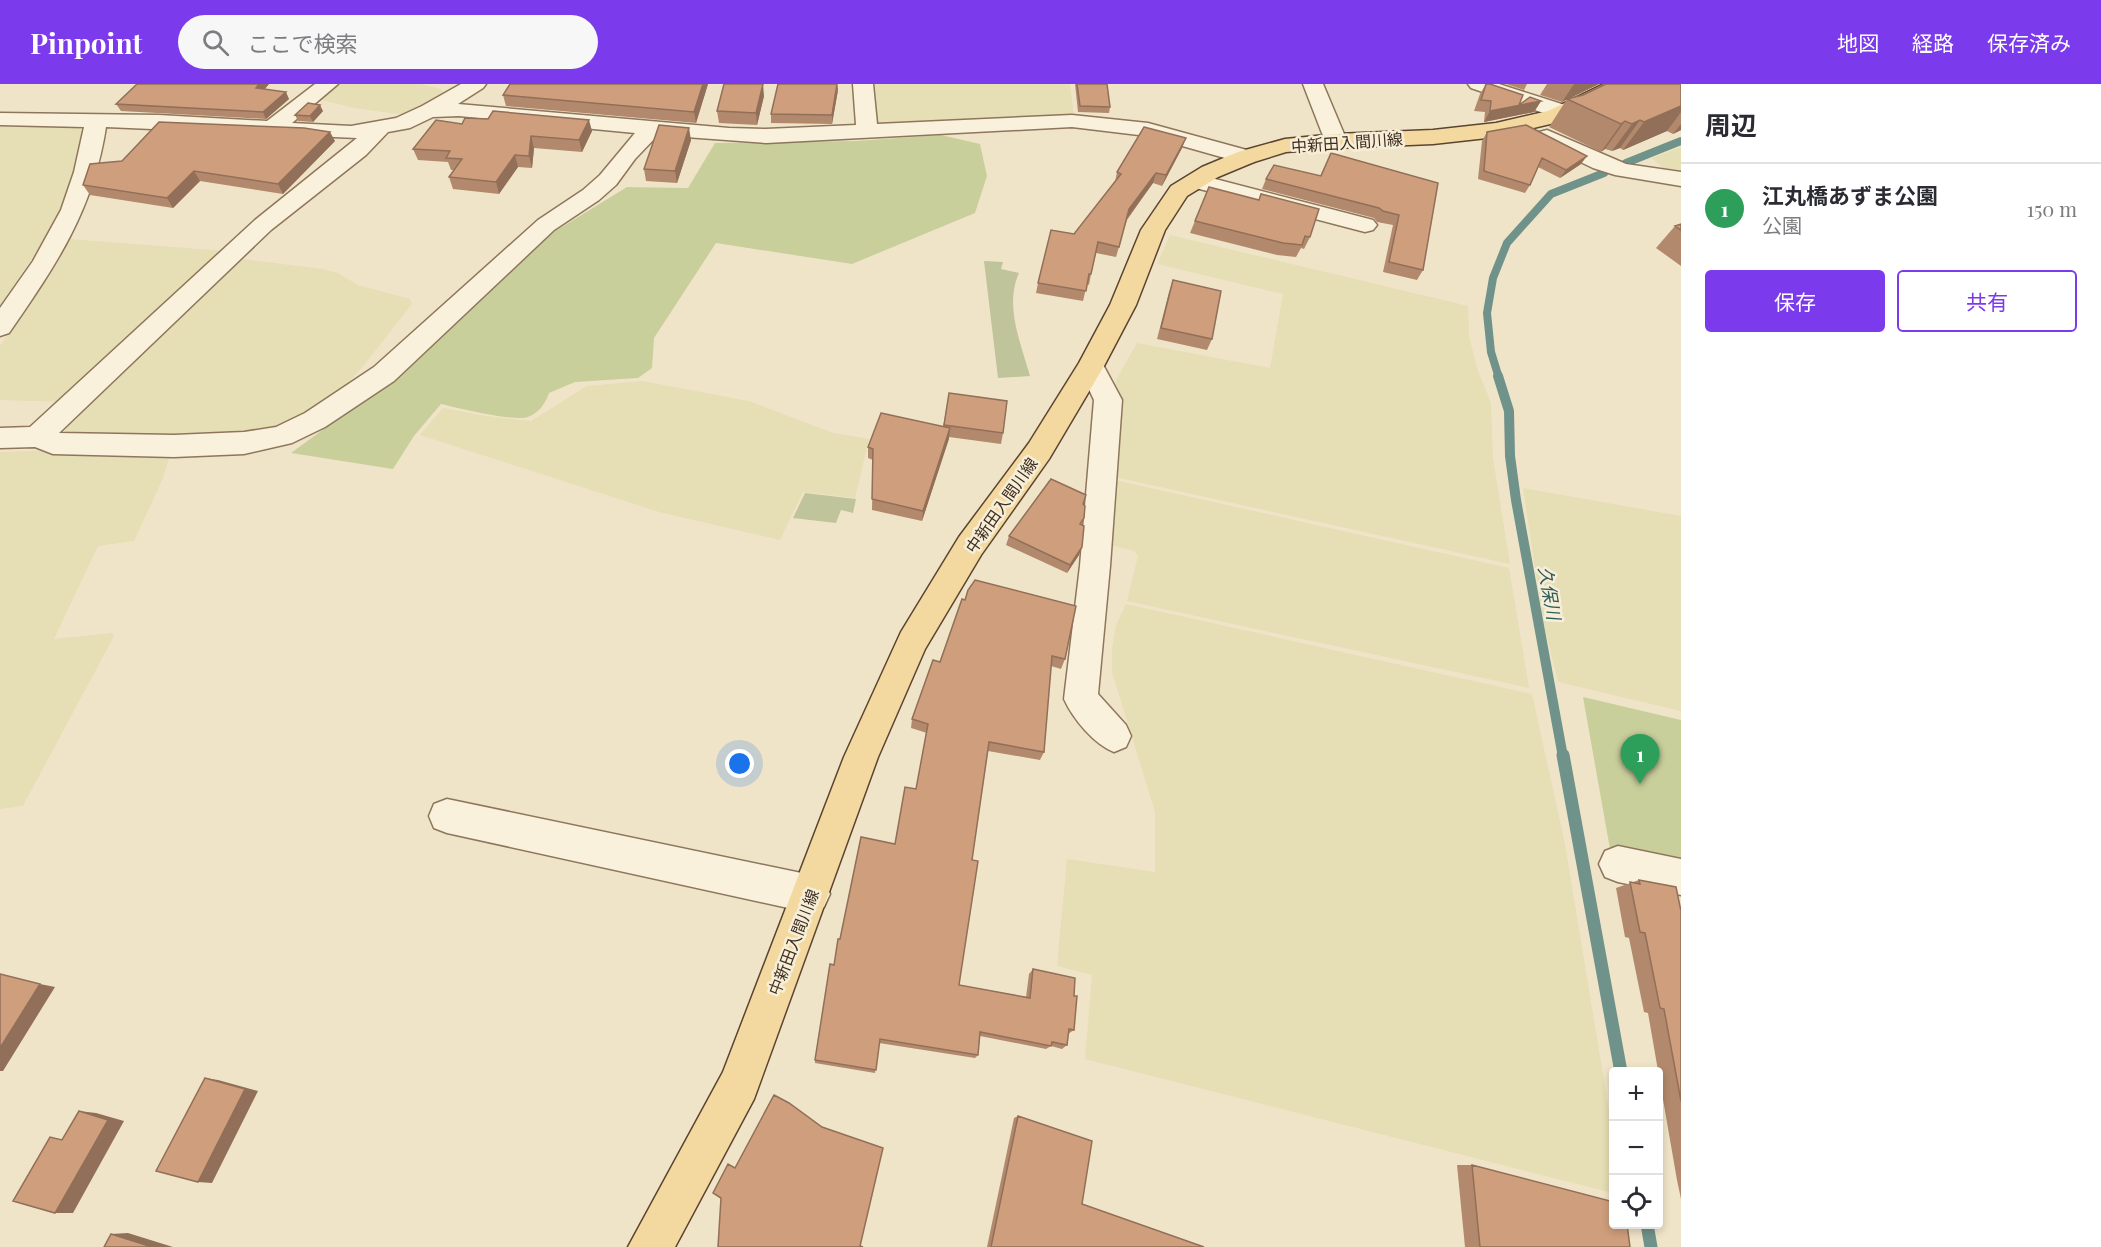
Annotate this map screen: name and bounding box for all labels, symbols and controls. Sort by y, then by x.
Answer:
search box [178,15,598,69]
text: Pinpoint [30,24,142,61]
icon: search [199,26,232,59]
text: ここで検索 [247,28,357,58]
text: 地図 [1837,28,1879,56]
text: 経路 [1912,28,1954,56]
text: 保存済み [1987,28,2071,56]
text: 周辺 [1705,107,1757,142]
street label: 中新田入間川線 [1290,128,1404,156]
text: 江丸橋あずま公園 [1762,180,1938,210]
text: 1 [1721,195,1728,222]
text: 150 m [2027,195,2077,222]
text: 公園 [1762,211,1802,238]
button: 保存 [1705,270,1885,332]
button: 共有 [1897,270,2077,332]
street label: 中新田入間川線 [960,453,1042,557]
water label: 久保川 [1533,564,1567,624]
pin: 1 [1620,734,1660,784]
your location [725,749,754,778]
street label: 中新田入間川線 [763,886,823,998]
map controls [1609,1067,1663,1229]
button: + [1609,1067,1663,1121]
button: − [1609,1121,1663,1175]
button: locate [1609,1175,1663,1229]

